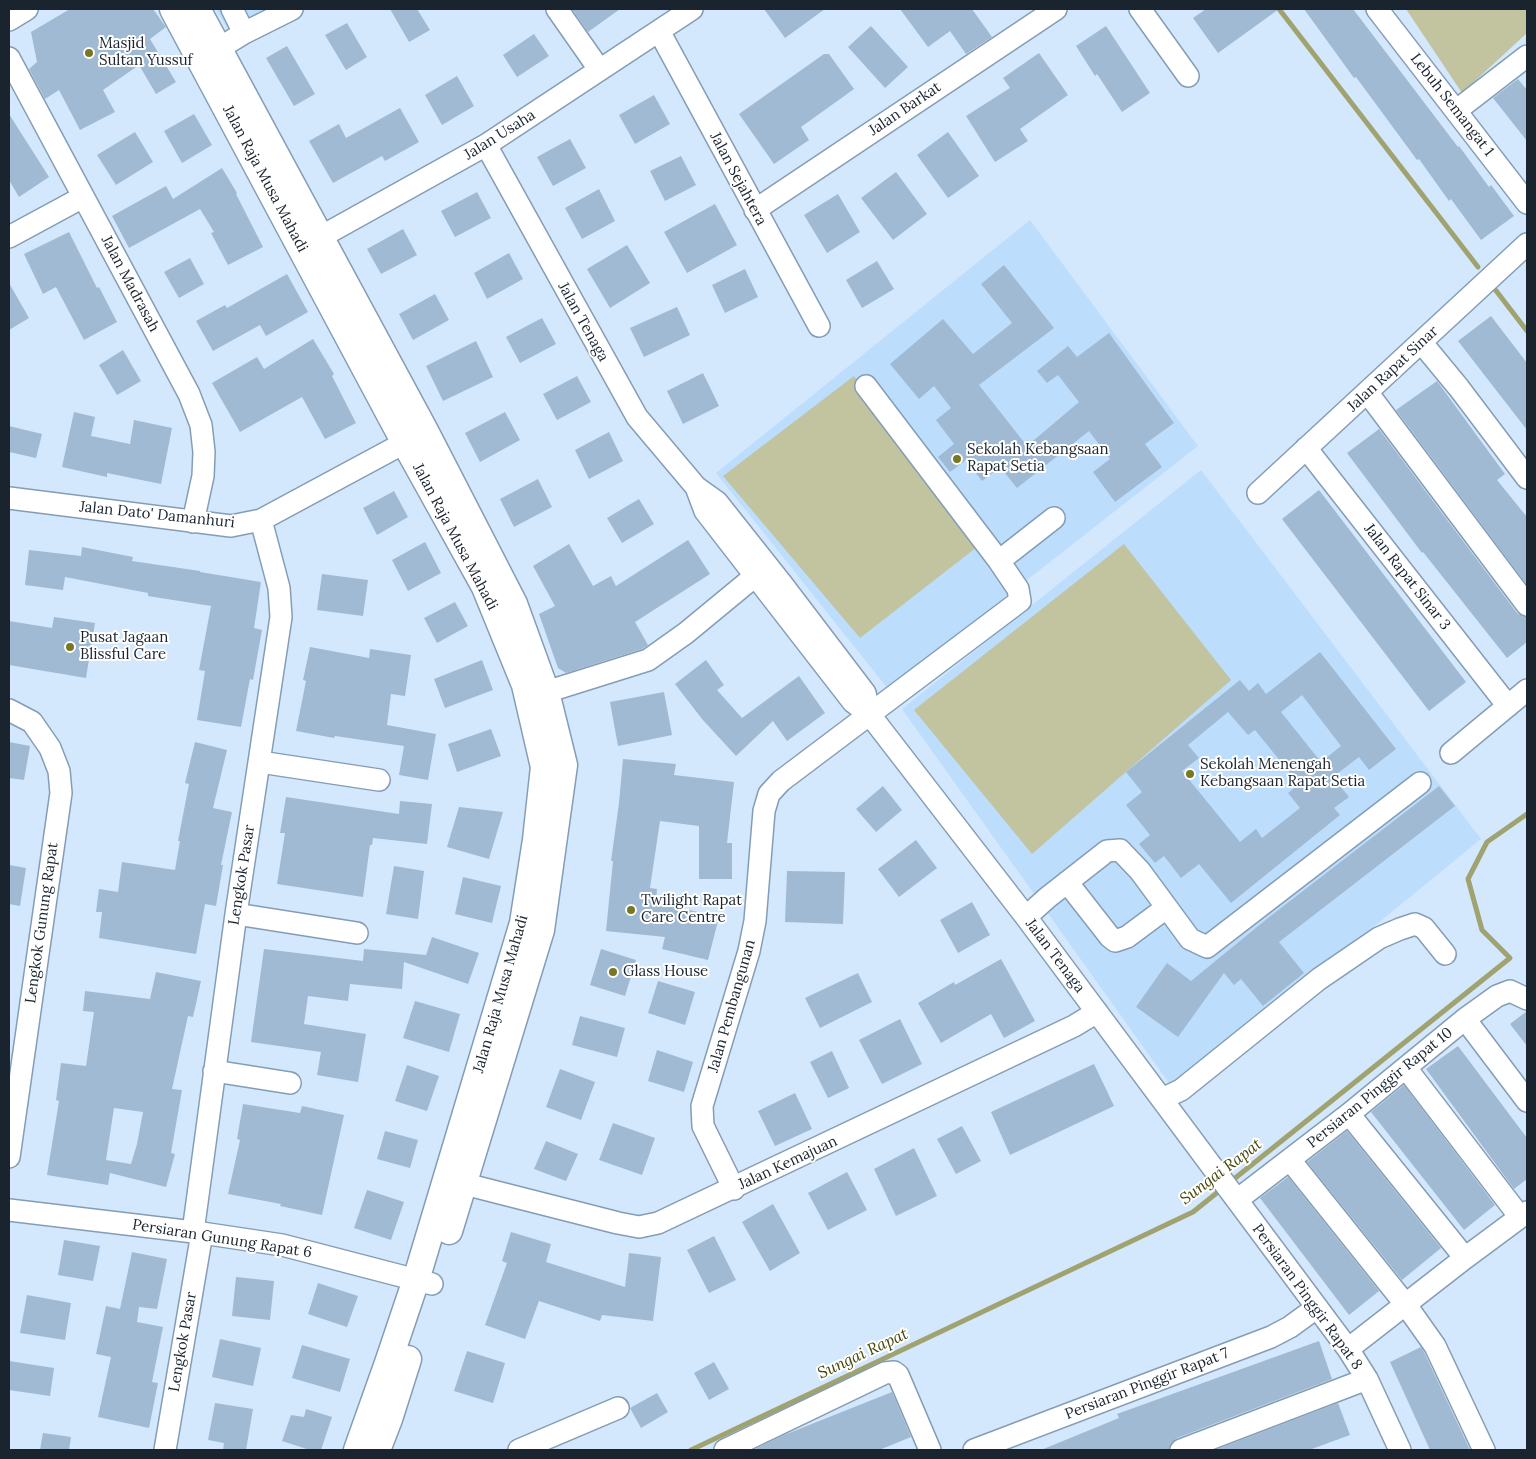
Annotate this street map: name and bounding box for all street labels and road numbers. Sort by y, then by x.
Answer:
street label: Lebuh Semangat 1 [1406,50,1498,160]
street label: Jalan Barkat [866,78,944,140]
street label: Jalan Raja Musa Mahadi [219,103,311,255]
street label: Jalan Usaha [461,106,539,164]
street label: Jalan Sejahtera [706,129,770,229]
street label: Jalan Madrasah [97,233,163,335]
street label: Jalan Tenaga [554,279,612,365]
street label: Jalan Rapat Sinar [1344,322,1442,416]
street label: Jalan Raja Musa Mahadi [409,461,501,613]
street label: Jalan Dato' Damanhuri [79,498,235,532]
street label: Jalan Rapat Sinar 3 [1360,520,1454,634]
street label: Lengkok Pasar [225,824,259,926]
street label: Lengkok Gunung Rapat [22,841,62,1005]
street label: Jalan Raja Musa Mahadi [470,913,532,1075]
street label: Jalan Tenaga [1021,916,1089,996]
street label: Jalan Pembangunan [704,938,760,1074]
street label: Persiaran Pinggir Rapat 10 [1304,1024,1456,1152]
street label: Jalan Kemajuan [736,1132,840,1194]
street label: Persiaran Gunung Rapat 6 [131,1216,313,1262]
street label: Persiaran Pinggir Rapat 8 [1248,1221,1366,1373]
street label: Lengkok Pasar [165,1291,201,1393]
street label: Persiaran Pinggir Rapat 7 [1063,1344,1231,1424]

